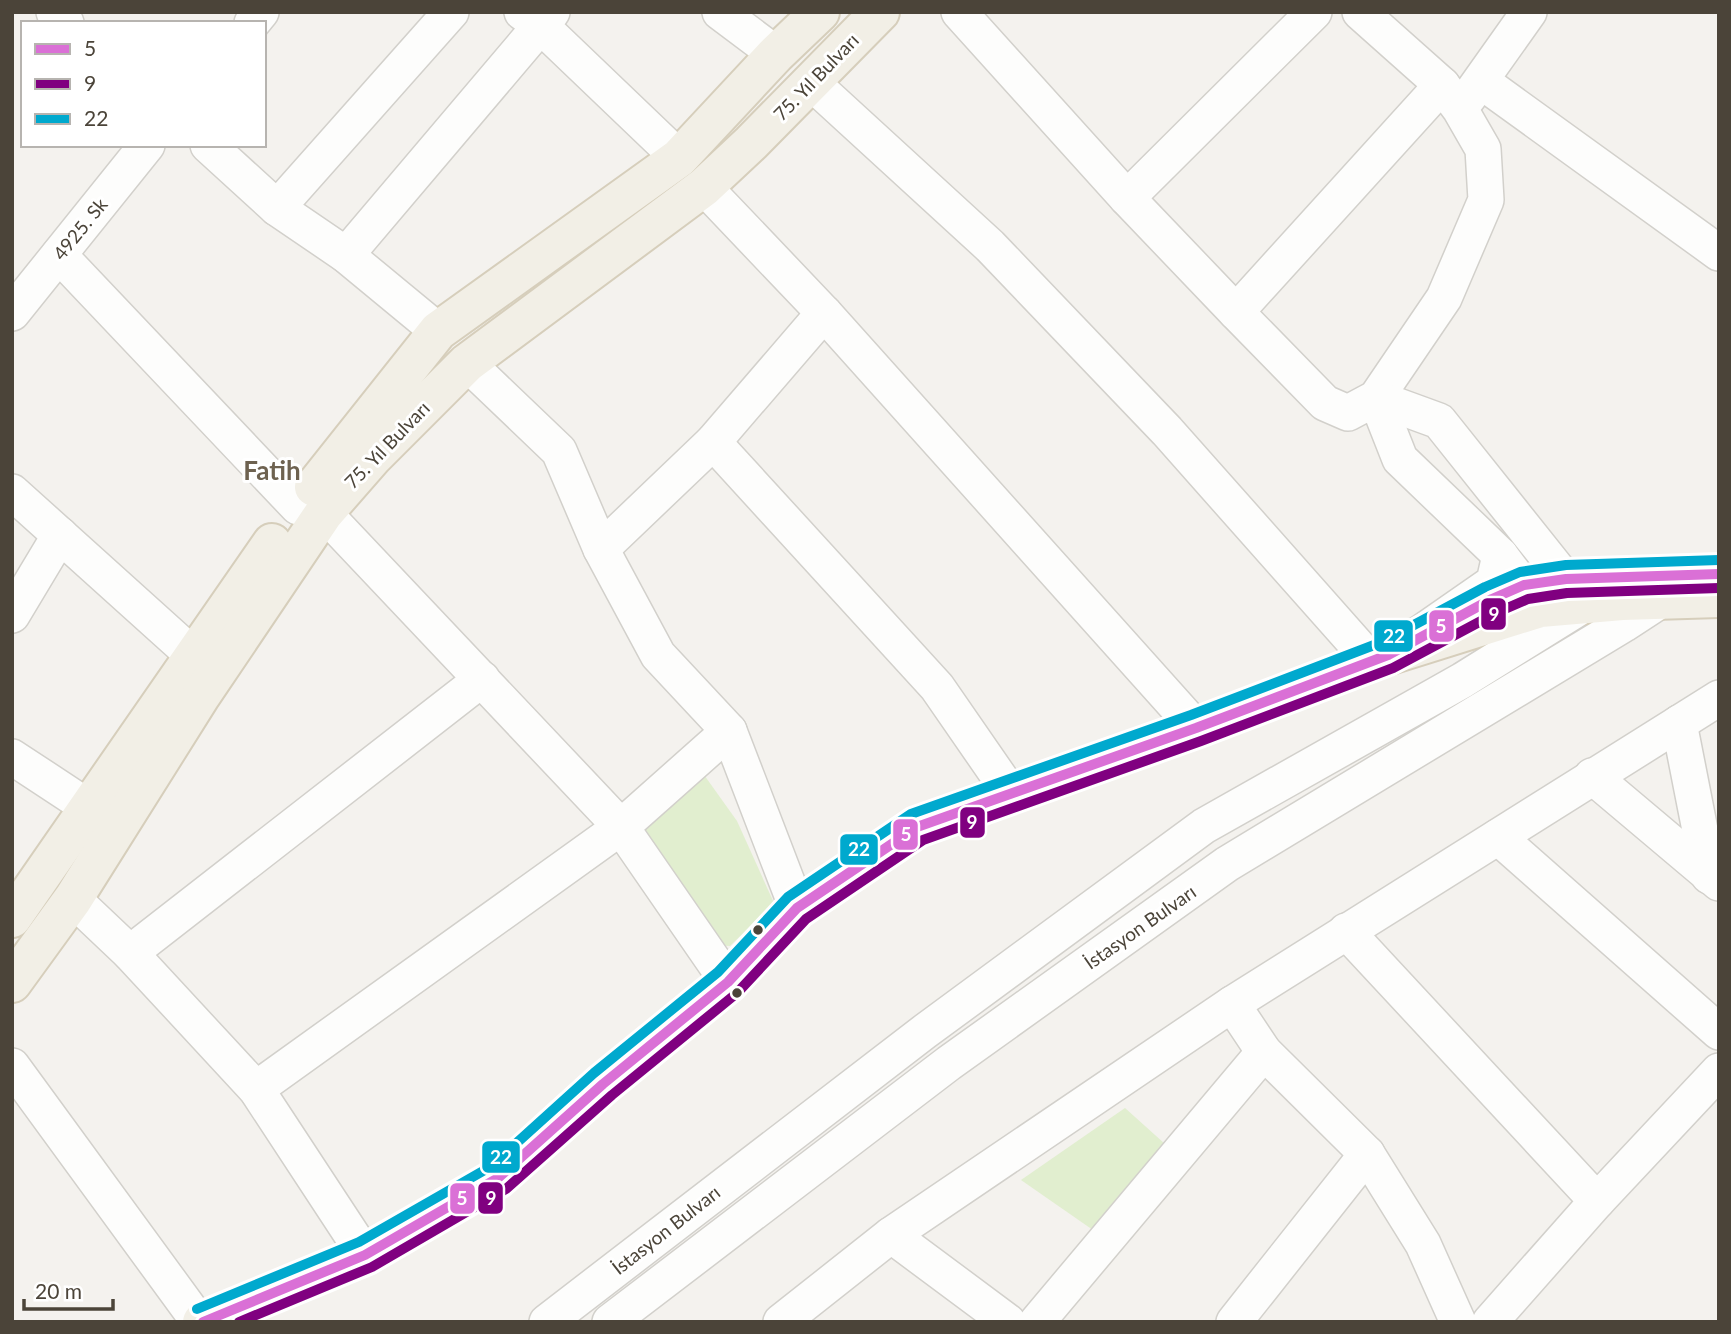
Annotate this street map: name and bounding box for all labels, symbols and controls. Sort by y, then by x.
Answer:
legend [21,21,266,147]
street label: 75. Yıl Bulvarı [768,28,863,125]
text: 5 [84,35,96,60]
text: 9 [84,70,96,95]
text: 22 [84,105,108,130]
street label: 4925. Sk [48,193,112,264]
street label: 75. Yıl Bulvarı [339,396,434,493]
district label: Fatih [243,454,301,486]
line badge: 9 [1480,597,1507,631]
text: 9 [1488,602,1500,625]
line badge: 5 [1428,609,1455,643]
text: 5 [1435,614,1447,637]
line badge: 22 [1373,619,1414,653]
text: 22 [1383,624,1405,647]
line badge: 9 [959,806,986,839]
text: 9 [966,810,978,833]
line badge: 5 [892,818,919,851]
text: 5 [900,822,912,845]
line badge: 22 [839,833,879,866]
text: 22 [848,837,870,860]
street label: İstasyon Bulvarı [1079,880,1200,974]
unlabelled marker [751,923,765,937]
unlabelled marker [730,986,744,1000]
line badge: 22 [481,1140,521,1174]
text: 22 [490,1145,512,1168]
street label: İstasyon Bulvarı [607,1180,724,1279]
line badge: 9 [477,1181,504,1215]
line badge: 5 [449,1182,476,1215]
text: 5 [456,1186,468,1209]
text: 9 [485,1186,497,1209]
scale bar [24,1268,114,1312]
text: 20 m [35,1278,82,1303]

